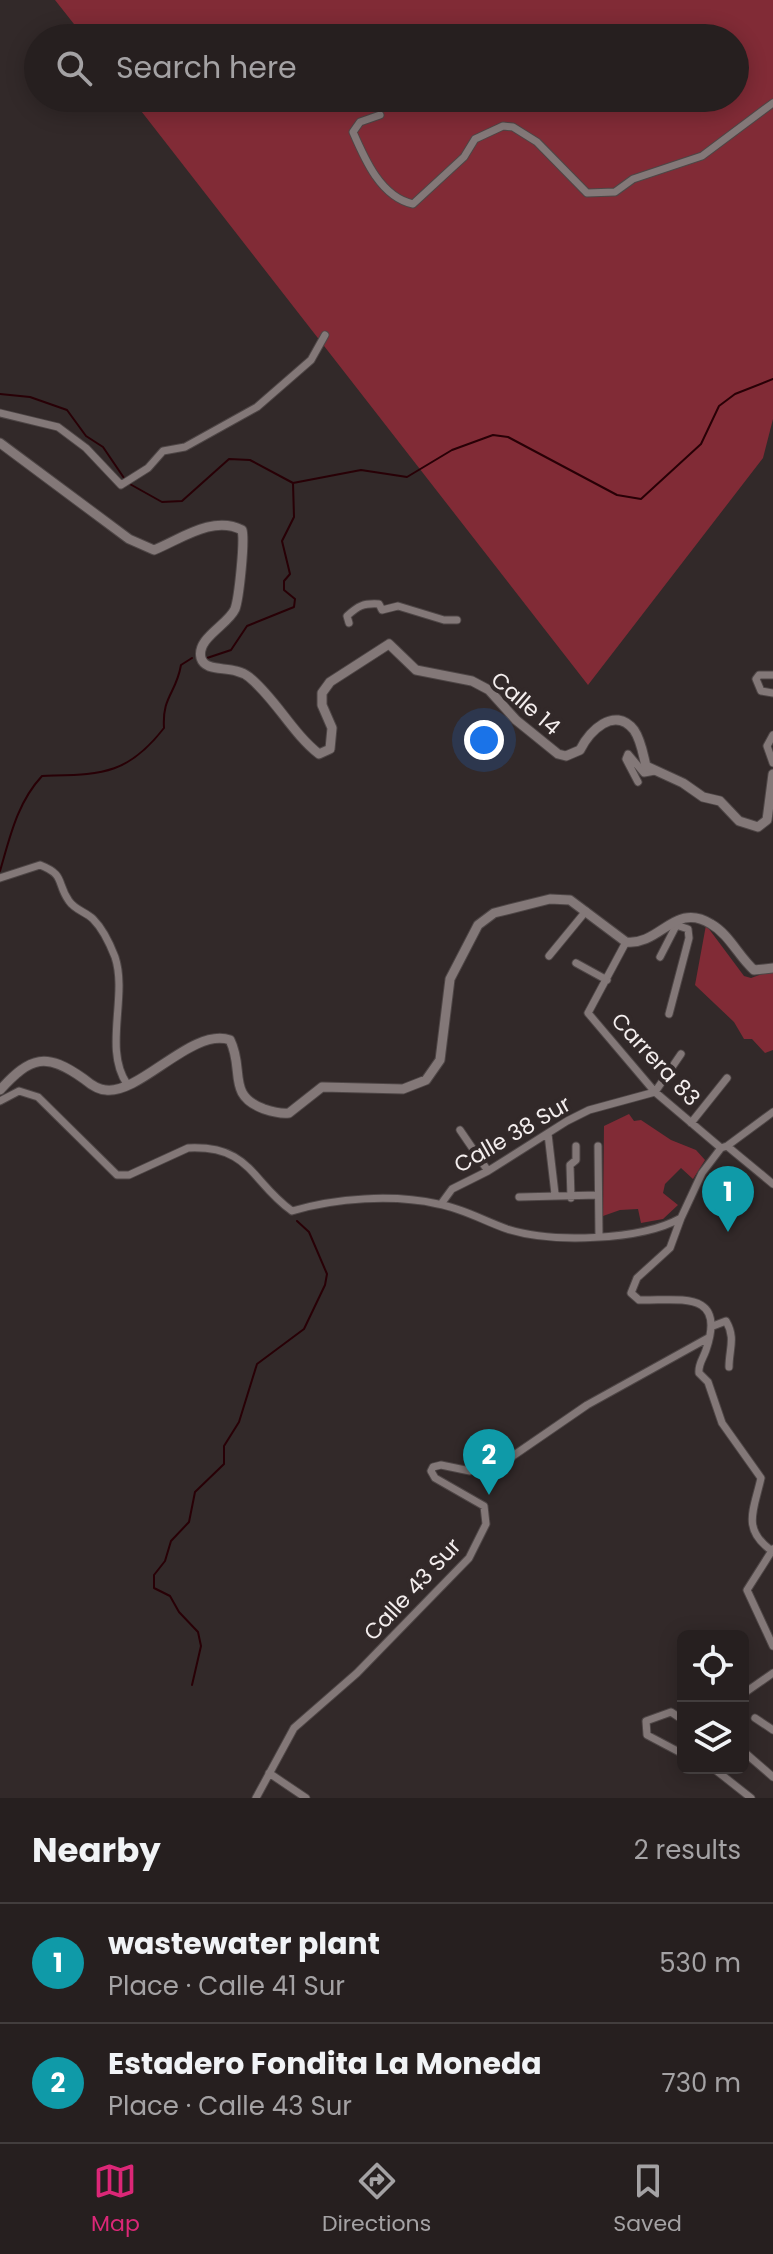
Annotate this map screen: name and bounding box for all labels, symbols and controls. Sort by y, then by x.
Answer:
search box [24,24,749,112]
icon: search [52,46,96,90]
text: Search here [116,46,297,89]
street label: Calle 14 [484,664,567,742]
your location [464,720,504,760]
street label: Carrera 83 [604,1006,707,1113]
street label: Calle 38 Sur [448,1088,576,1180]
pin: 1 [702,1166,754,1232]
pin: 2 [463,1429,515,1495]
street label: Calle 43 Sur [357,1531,468,1647]
map controls [677,1630,749,1774]
button: locate [677,1630,749,1702]
button: layers [677,1702,749,1774]
text: Nearby [32,1826,161,1874]
text: 2 results [634,1832,741,1868]
text: wastewater plant [108,1922,380,1965]
text: 1 [53,1945,63,1981]
text: 530 m [659,1945,741,1981]
text: Place · Calle 41 Sur [108,1968,345,2004]
text: Estadero Fondita La Moneda [108,2042,542,2085]
text: 2 [51,2065,65,2101]
text: 730 m [661,2065,741,2101]
text: Place · Calle 43 Sur [108,2088,352,2124]
tab: Map [91,2159,140,2240]
tab: Directions [322,2159,431,2240]
tab: Saved [613,2159,682,2240]

